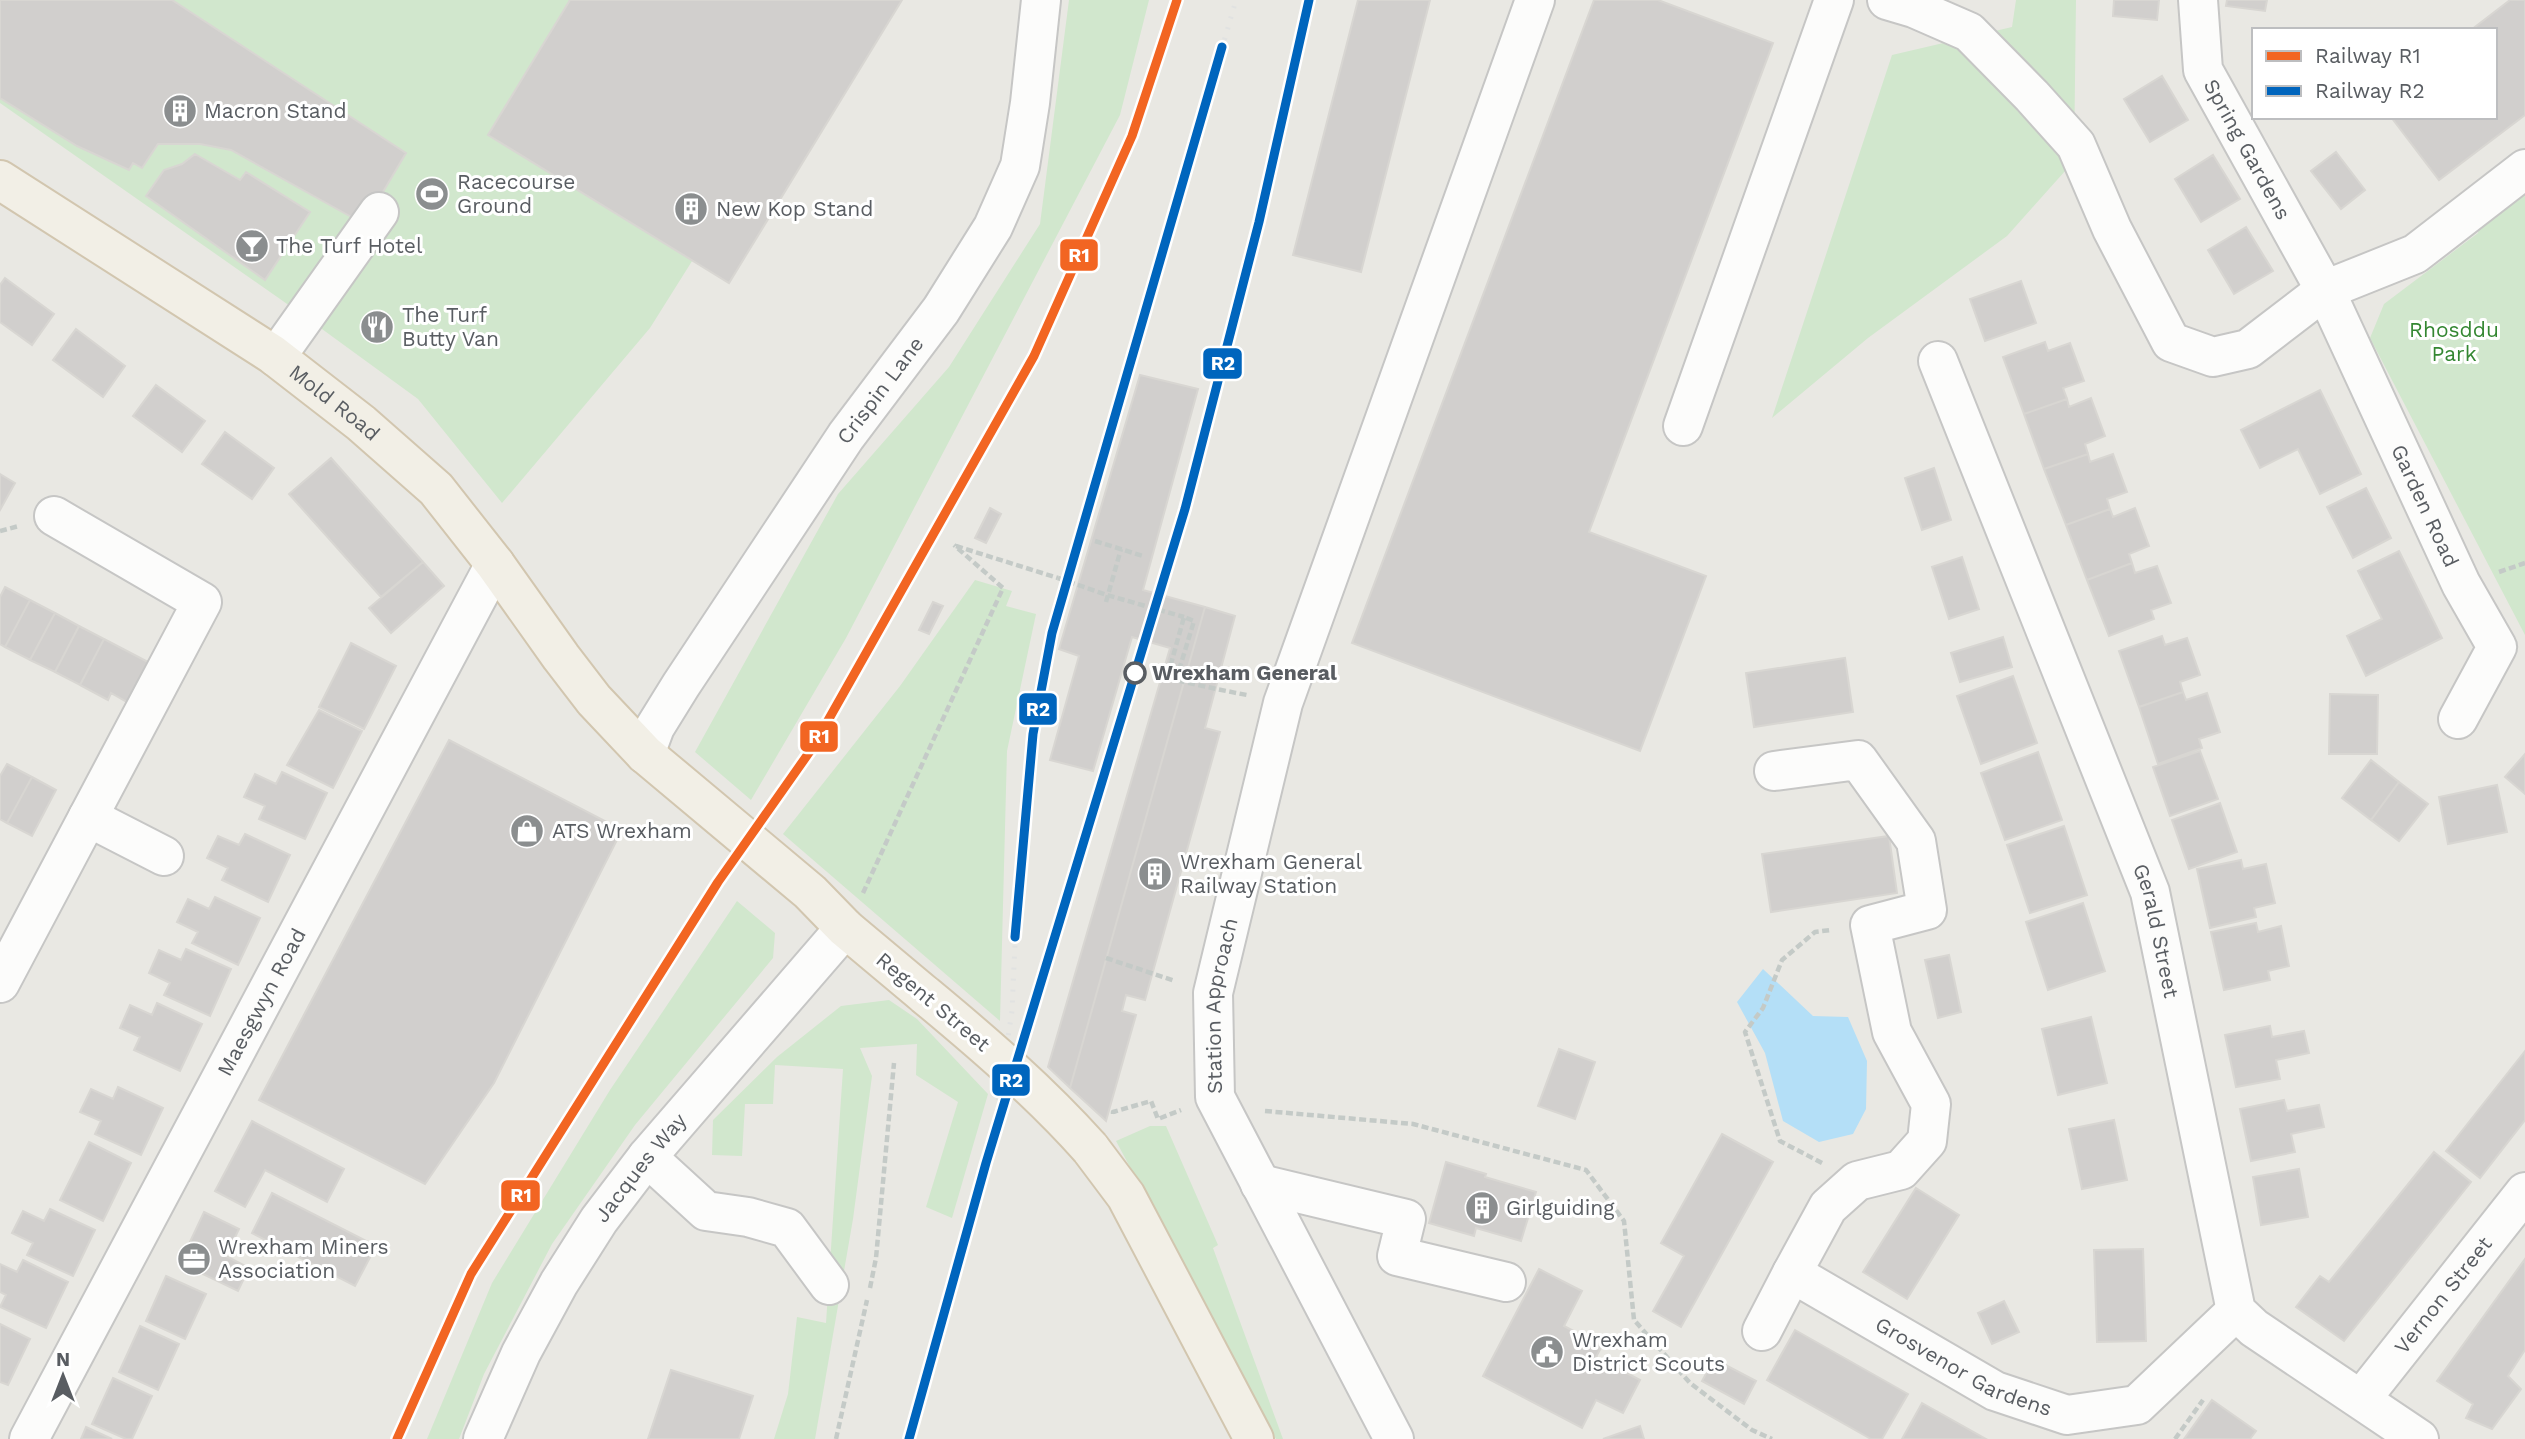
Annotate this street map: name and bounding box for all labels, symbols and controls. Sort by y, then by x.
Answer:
legend [2252,28,2497,119]
text: Railway R1 [2315,43,2421,68]
street label: Spring Gardens [2199,75,2296,224]
text: Railway R2 [2315,78,2425,103]
building icon: Macron Stand [161,92,199,130]
place label: Macron Stand [204,98,347,123]
place label: Racecourse Ground [457,169,575,218]
sports icon: Racecourse Ground [413,175,451,213]
building icon: New Kop Stand [672,190,710,228]
place label: New Kop Stand [716,196,874,221]
bar icon: The Turf Hotel [233,227,271,265]
place label: The Turf Hotel [276,233,423,258]
line badge: R1 [1059,238,1099,272]
text: R1 [1068,244,1090,267]
place label: The Turf Butty Van [402,302,499,351]
restaurant icon: The Turf Butty Van [358,308,396,346]
park label: Rhosddu Park [2409,317,2499,366]
street label: Crispin Lane [831,331,929,449]
line badge: R2 [1202,347,1243,380]
text: R2 [1211,352,1235,375]
street label: Mold Road [284,359,385,446]
street label: Garden Road [2386,440,2464,571]
place label: Wrexham General [1152,660,1337,685]
marker: Wrexham General [1124,662,1146,684]
line badge: R2 [1018,692,1058,726]
text: R2 [1026,698,1050,721]
line badge: R1 [799,720,839,753]
text: R1 [808,725,830,748]
shop icon: ATS Wrexham [508,812,546,850]
place label: ATS Wrexham [552,818,692,843]
place label: Wrexham General Railway Station [1180,849,1362,898]
building icon: Wrexham General Railway Station [1136,855,1174,893]
street label: Gerald Street [2128,860,2184,1000]
street label: Station Approach [1200,915,1243,1094]
street label: Maesgwyn Road [212,924,311,1080]
street label: Regent Street [871,947,996,1057]
line badge: R2 [991,1063,1031,1097]
text: R2 [999,1069,1023,1092]
street label: Jacques Way [589,1108,691,1227]
line badge: R1 [500,1179,541,1212]
text: R1 [510,1184,532,1207]
building icon: Girlguiding [1463,1189,1501,1227]
place label: Girlguiding [1506,1195,1615,1220]
street label: Vernon Street [2389,1231,2497,1359]
place label: Wrexham Miners Association [218,1234,389,1283]
office icon: Wrexham Miners Association [175,1240,213,1278]
street label: Grosvenor Gardens [1871,1311,2055,1421]
place label: Wrexham District Scouts [1572,1327,1725,1376]
public building icon: Wrexham District Scouts [1528,1333,1566,1371]
north arrow [28,1341,98,1411]
text: N [56,1348,70,1371]

